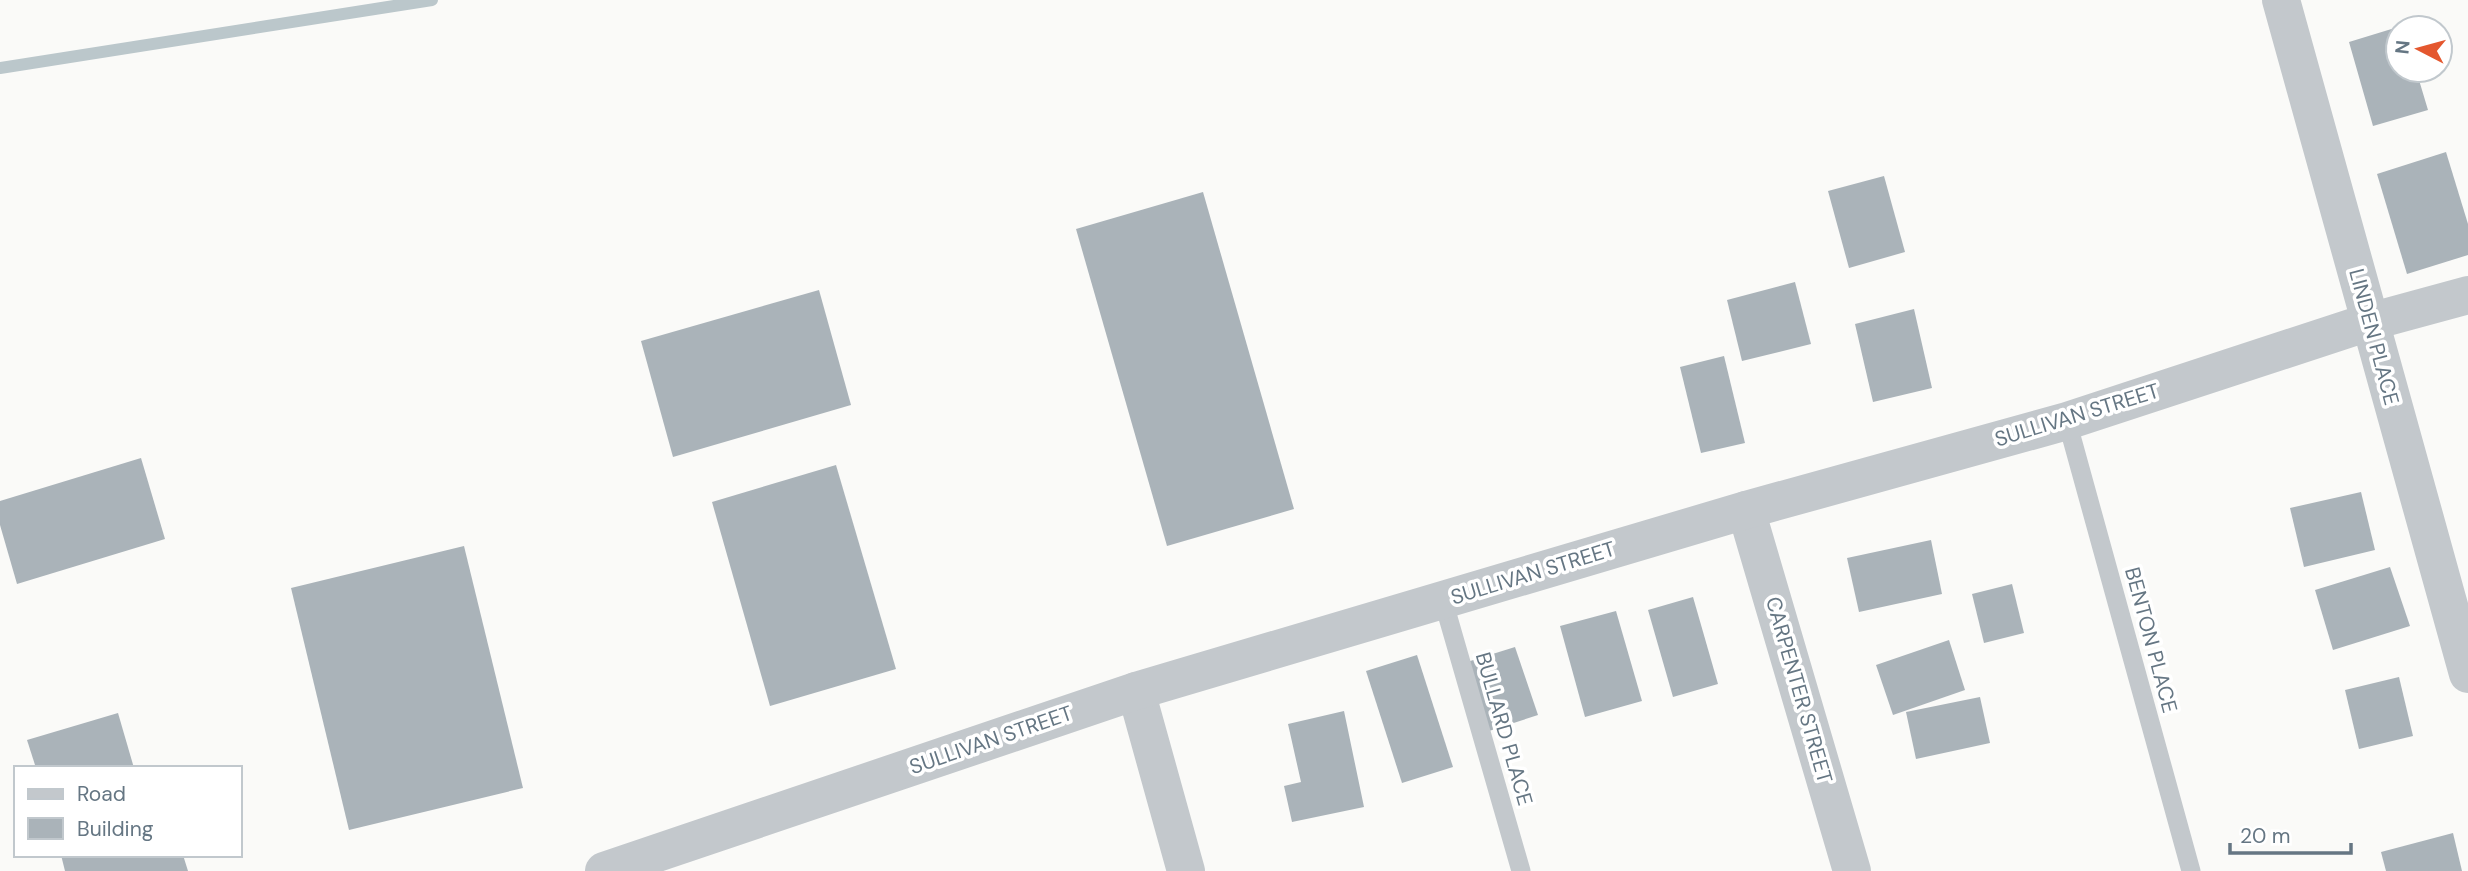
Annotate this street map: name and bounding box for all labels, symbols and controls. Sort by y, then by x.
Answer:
north arrow [2384,14,2454,84]
text: N [2389,39,2416,55]
street label: LINDEN PLACE [2342,266,2406,408]
street label: SULLIVAN STREET [1991,377,2163,453]
street label: SULLIVAN STREET [1447,535,1619,611]
street label: BENTON PLACE [2118,564,2184,716]
street label: CARPENTER STREET [1759,593,1839,787]
street label: BULLARD PLACE [1469,649,1539,809]
street label: SULLIVAN STREET [906,699,1076,781]
legend [14,766,242,857]
text: Road [77,780,126,808]
scale bar [2230,812,2351,856]
text: Building [77,815,154,843]
text: 20 m [2240,822,2291,850]

